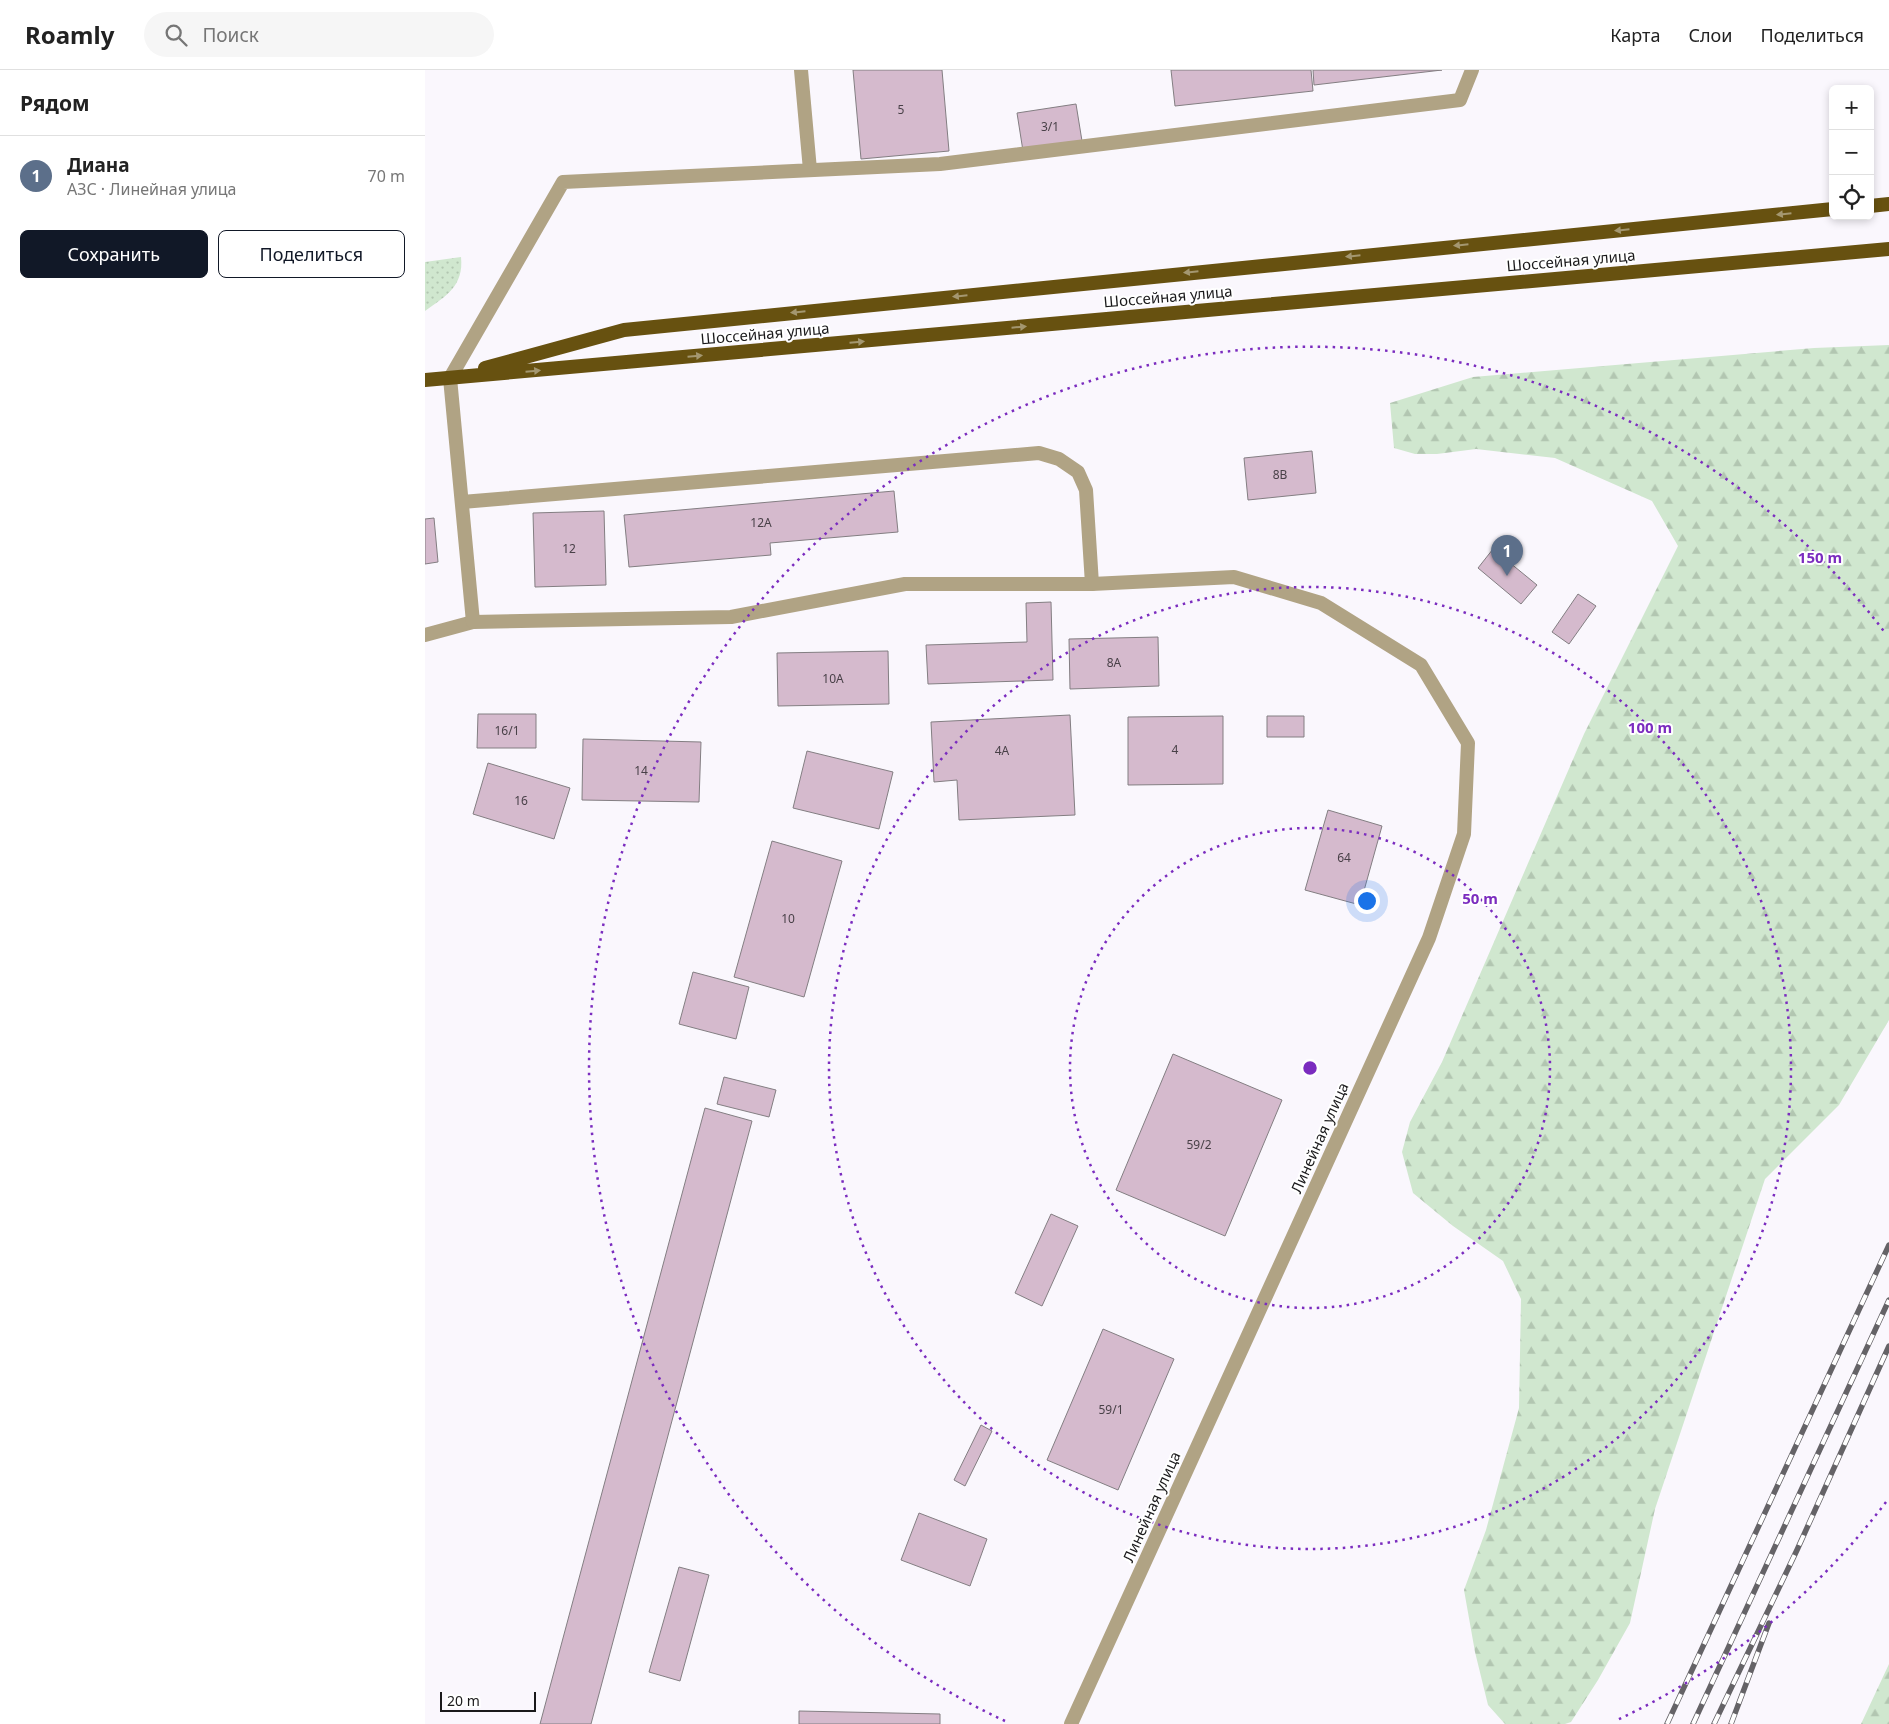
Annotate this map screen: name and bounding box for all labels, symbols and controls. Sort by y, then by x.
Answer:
search box [144,12,494,57]
text: Roamly [25,18,114,51]
icon: search [162,21,190,49]
text: Поиск [202,22,259,48]
text: Карта [1610,23,1660,47]
text: Слои [1688,23,1732,47]
text: Поделиться [1760,23,1864,47]
map controls [1829,85,1874,220]
button: + [1829,85,1874,130]
text: Рядом [20,89,90,117]
house number: 5 [898,101,905,118]
house number: 3/1 [1041,118,1059,135]
button: − [1829,130,1874,175]
text: Диана [67,152,130,178]
text: 1 [31,165,41,187]
text: 70 m [368,165,405,187]
button: locate [1829,175,1874,220]
text: АЗС · Линейная улица [67,178,236,200]
one-way arrow [1776,210,1792,218]
one-way arrow [1614,226,1630,234]
button: Сохранить [20,230,208,278]
button: Поделиться [218,230,405,278]
one-way arrow [1452,242,1468,250]
street label: Шоссейная улица [1506,244,1636,276]
one-way arrow [1345,252,1361,260]
one-way arrow [1183,269,1199,277]
street label: Шоссейная улица [1103,280,1233,312]
one-way arrow [952,292,968,300]
one-way arrow [790,308,806,316]
street label: Шоссейная улица [700,317,830,349]
one-way arrow [1011,323,1027,331]
one-way arrow [849,337,865,345]
one-way arrow [688,352,704,360]
one-way arrow [526,366,542,374]
house number: 8В [1273,466,1288,483]
house number: 12А [750,514,772,531]
pin: 1 [1491,535,1523,576]
house number: 12 [562,540,576,557]
text: 150 m [1798,547,1842,567]
house number: 8А [1107,654,1122,671]
house number: 10А [822,670,844,687]
text: 100 m [1628,717,1672,737]
house number: 16/1 [494,722,520,739]
house number: 4 [1172,741,1179,758]
house number: 4А [995,742,1010,759]
house number: 14 [634,762,648,779]
house number: 16 [514,792,528,809]
house number: 64 [1337,849,1351,866]
your location [1354,888,1380,914]
text: 50 m [1462,888,1498,908]
house number: 10 [781,910,795,927]
centre of rings [1301,1059,1319,1077]
street label: Линейная улица [1286,1079,1352,1196]
house number: 59/2 [1186,1136,1212,1153]
house number: 59/1 [1098,1401,1124,1418]
street label: Линейная улица [1118,1448,1184,1565]
scale bar [440,1689,536,1712]
text: 20 m [447,1691,480,1710]

